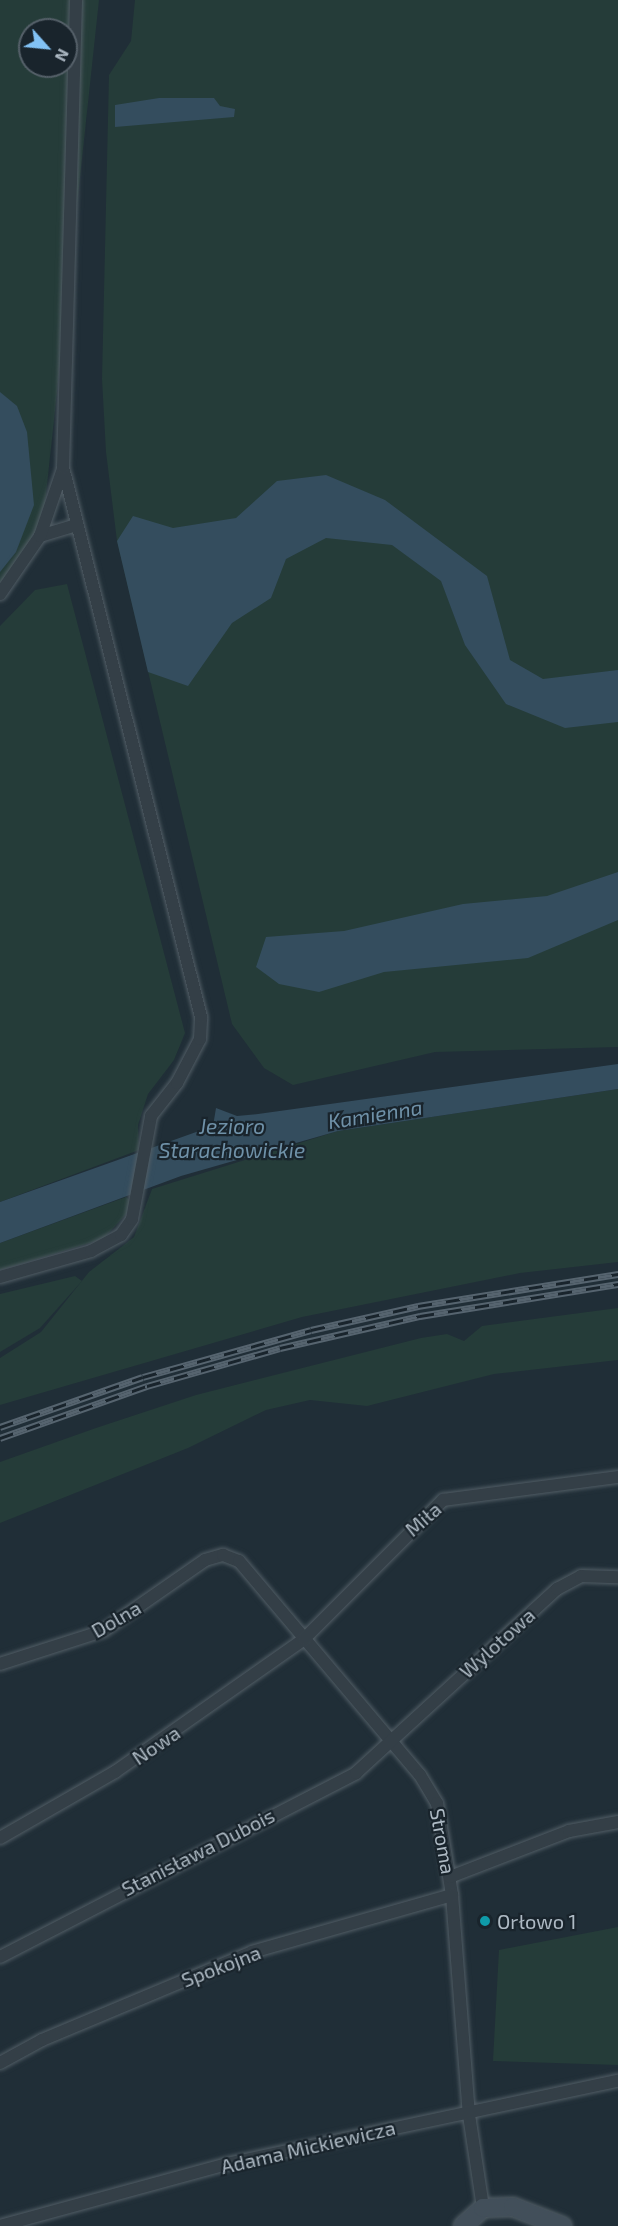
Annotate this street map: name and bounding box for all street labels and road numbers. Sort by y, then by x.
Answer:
street label: Miła [400,1497,446,1541]
street label: Dolna [87,1595,145,1643]
street label: Wylotowa [454,1603,540,1683]
street label: Nowa [127,1720,185,1770]
street label: Stanisława Dubois [118,1803,278,1901]
street label: Stroma [425,1806,461,1876]
street label: Spokojna [178,1940,264,1992]
street label: Adama Mickiewicza [218,2115,398,2179]

